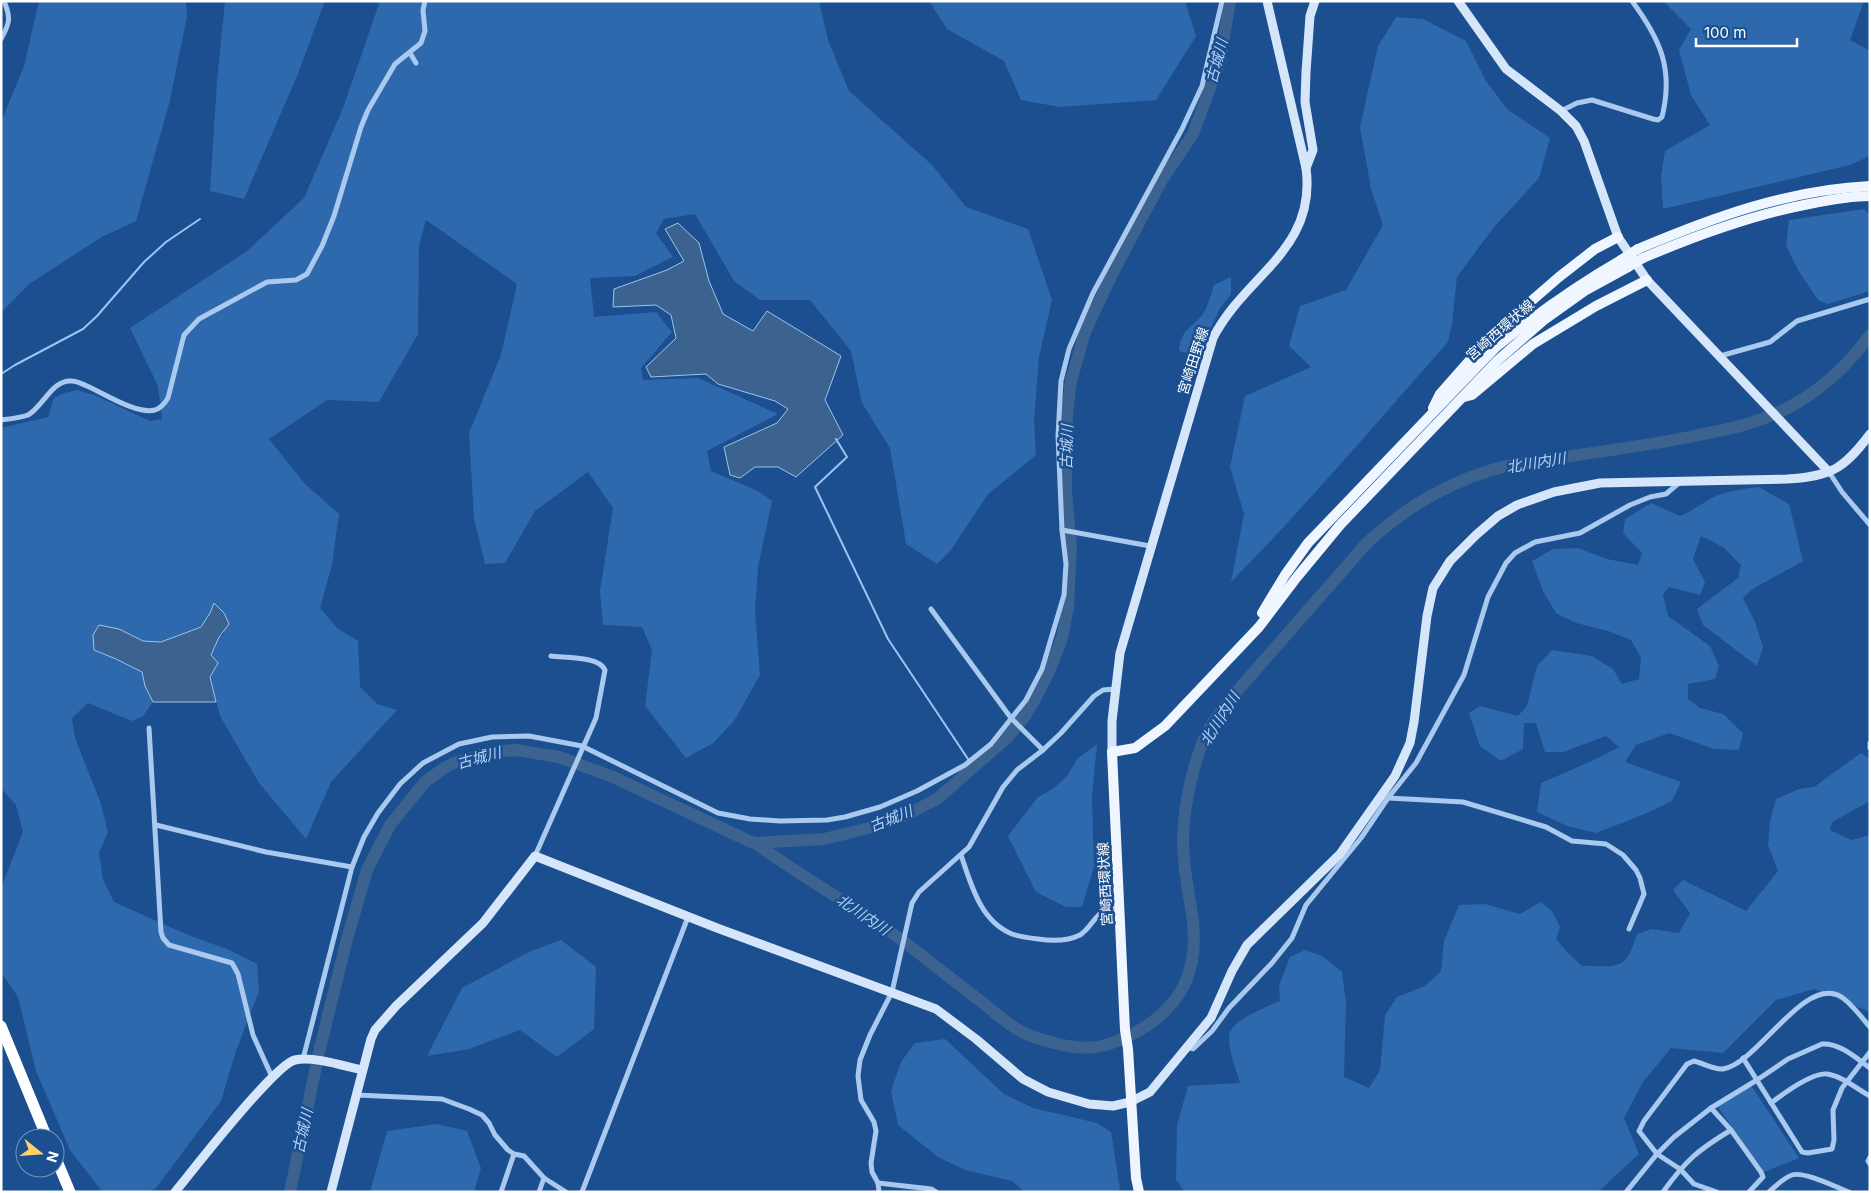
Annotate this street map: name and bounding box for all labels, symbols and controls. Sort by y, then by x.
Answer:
scale bar [1696,15,1797,47]
text: 100 m [1704,23,1746,42]
water label: 古城川 [1202,35,1232,85]
street label: 宮崎西環状線 [1462,296,1537,364]
street label: 宮崎田野線 [1174,325,1211,397]
water label: 古城川 [1057,422,1076,470]
water label: 北川内川 [1505,448,1569,477]
water label: 北川内川 [1196,687,1245,749]
water label: 古城川 [455,742,505,773]
water label: 古城川 [866,801,917,836]
street label: 宮崎西環状線 [1094,842,1115,926]
water label: 北川内川 [833,890,895,940]
water label: 古城川 [289,1105,317,1155]
north arrow [15,1128,65,1178]
text: N [43,1149,63,1165]

